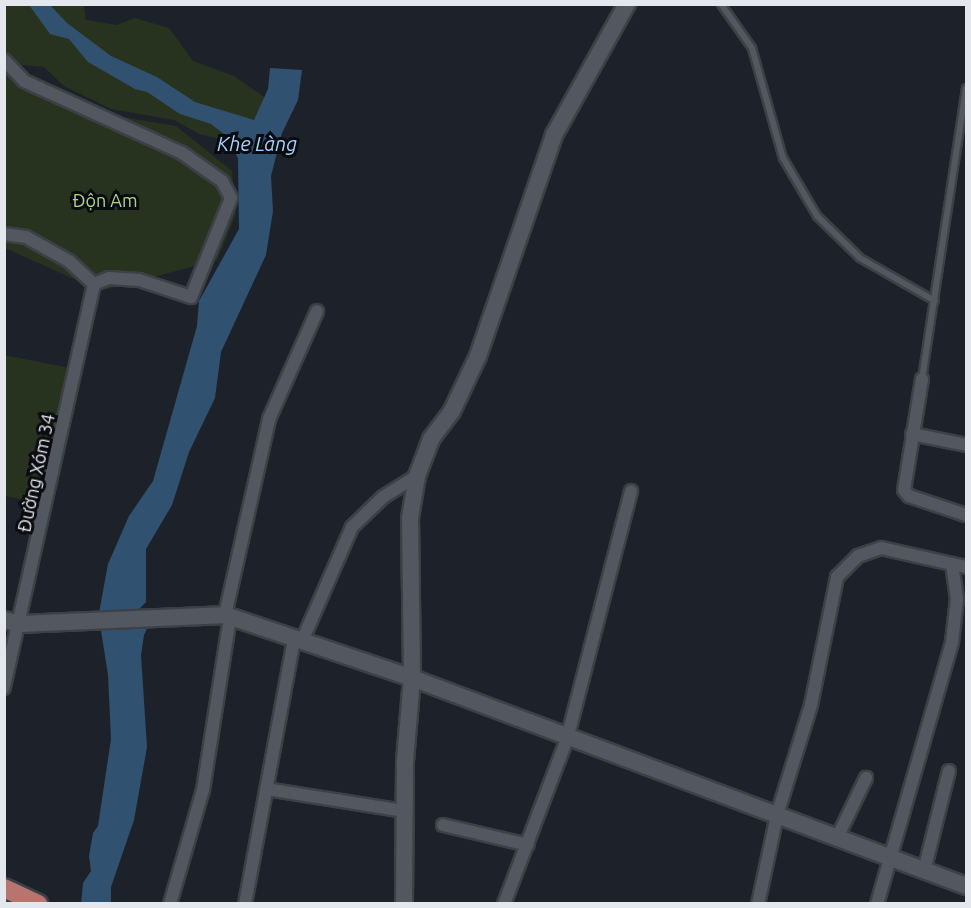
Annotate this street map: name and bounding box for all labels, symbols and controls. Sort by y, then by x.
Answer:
water label: Khe Làng [217,131,297,155]
park label: Độn Am [72,189,138,211]
street label: Đường Xóm 34 [13,412,59,534]

